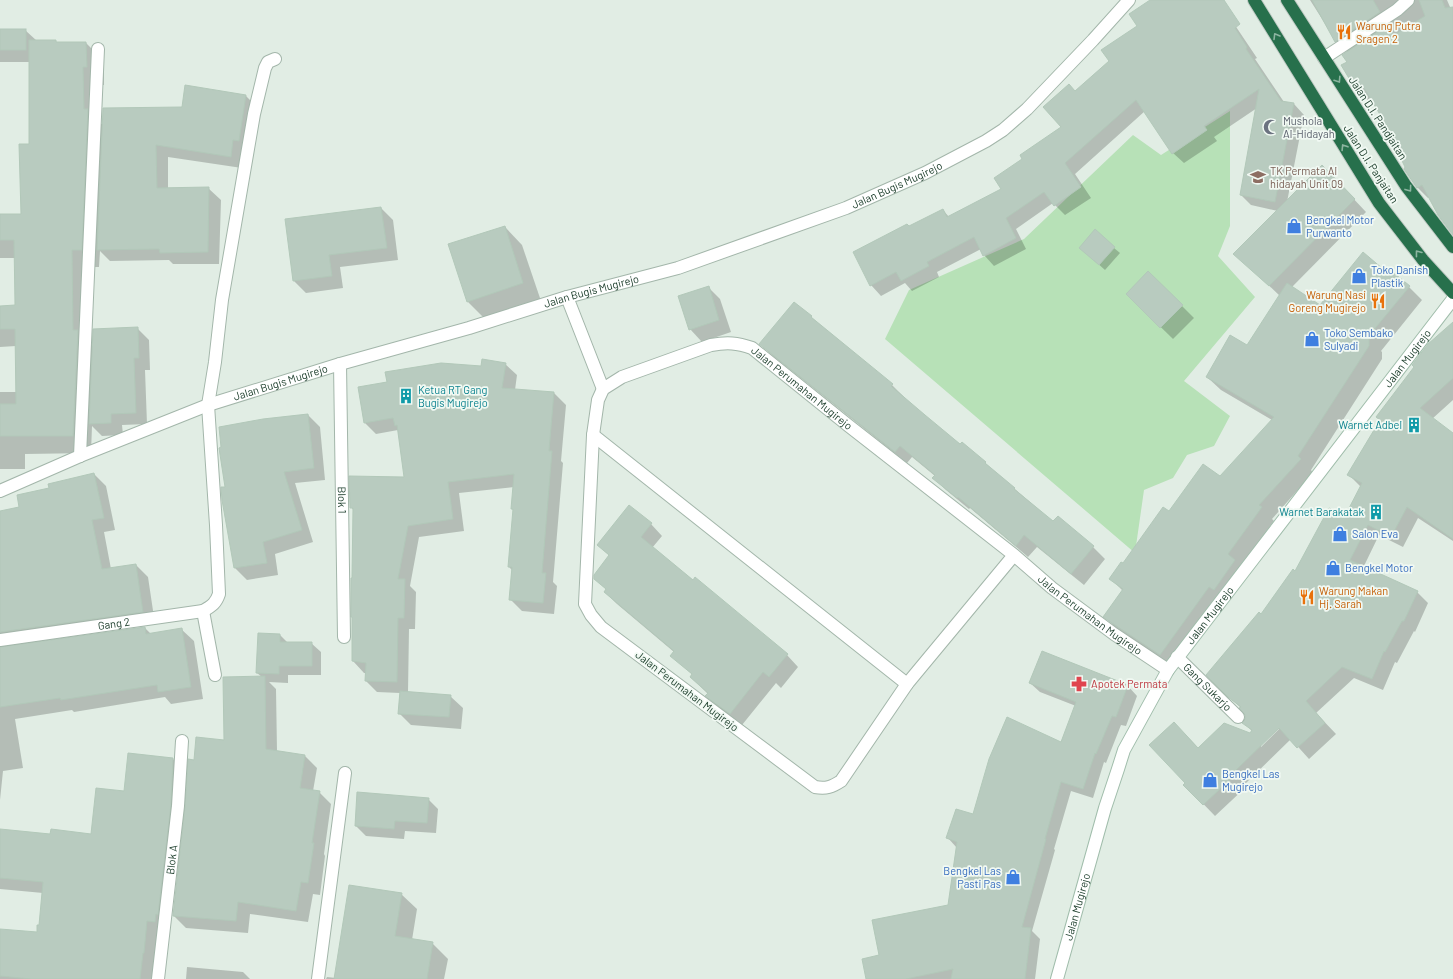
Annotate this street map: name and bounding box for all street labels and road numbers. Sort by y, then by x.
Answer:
street label: Jalan D.I. Pandjaitan [1347,74,1410,162]
street label: Jalan D.I. Panjaitan [1341,122,1402,205]
street label: Jalan Bugis Mugirejo [849,158,944,211]
street label: Jalan Bugis Mugirejo [542,272,640,310]
street label: Jalan Mugirejo [1381,327,1433,389]
street label: Jalan Perumahan Mugirejo [749,343,855,432]
street label: Jalan Bugis Mugirejo [232,361,329,403]
street label: Blok 1 [336,486,349,514]
street label: Jalan Perumahan Mugirejo [1036,572,1145,657]
street label: Jalan Mugirejo [1183,583,1236,646]
street label: Gang 2 [97,615,131,632]
street label: Jalan Perumahan Mugirejo [633,648,741,734]
street label: Gang Sukarjo [1181,660,1235,713]
street label: Blok A [163,844,179,875]
street label: Jalan Mugirejo [1061,872,1092,942]

